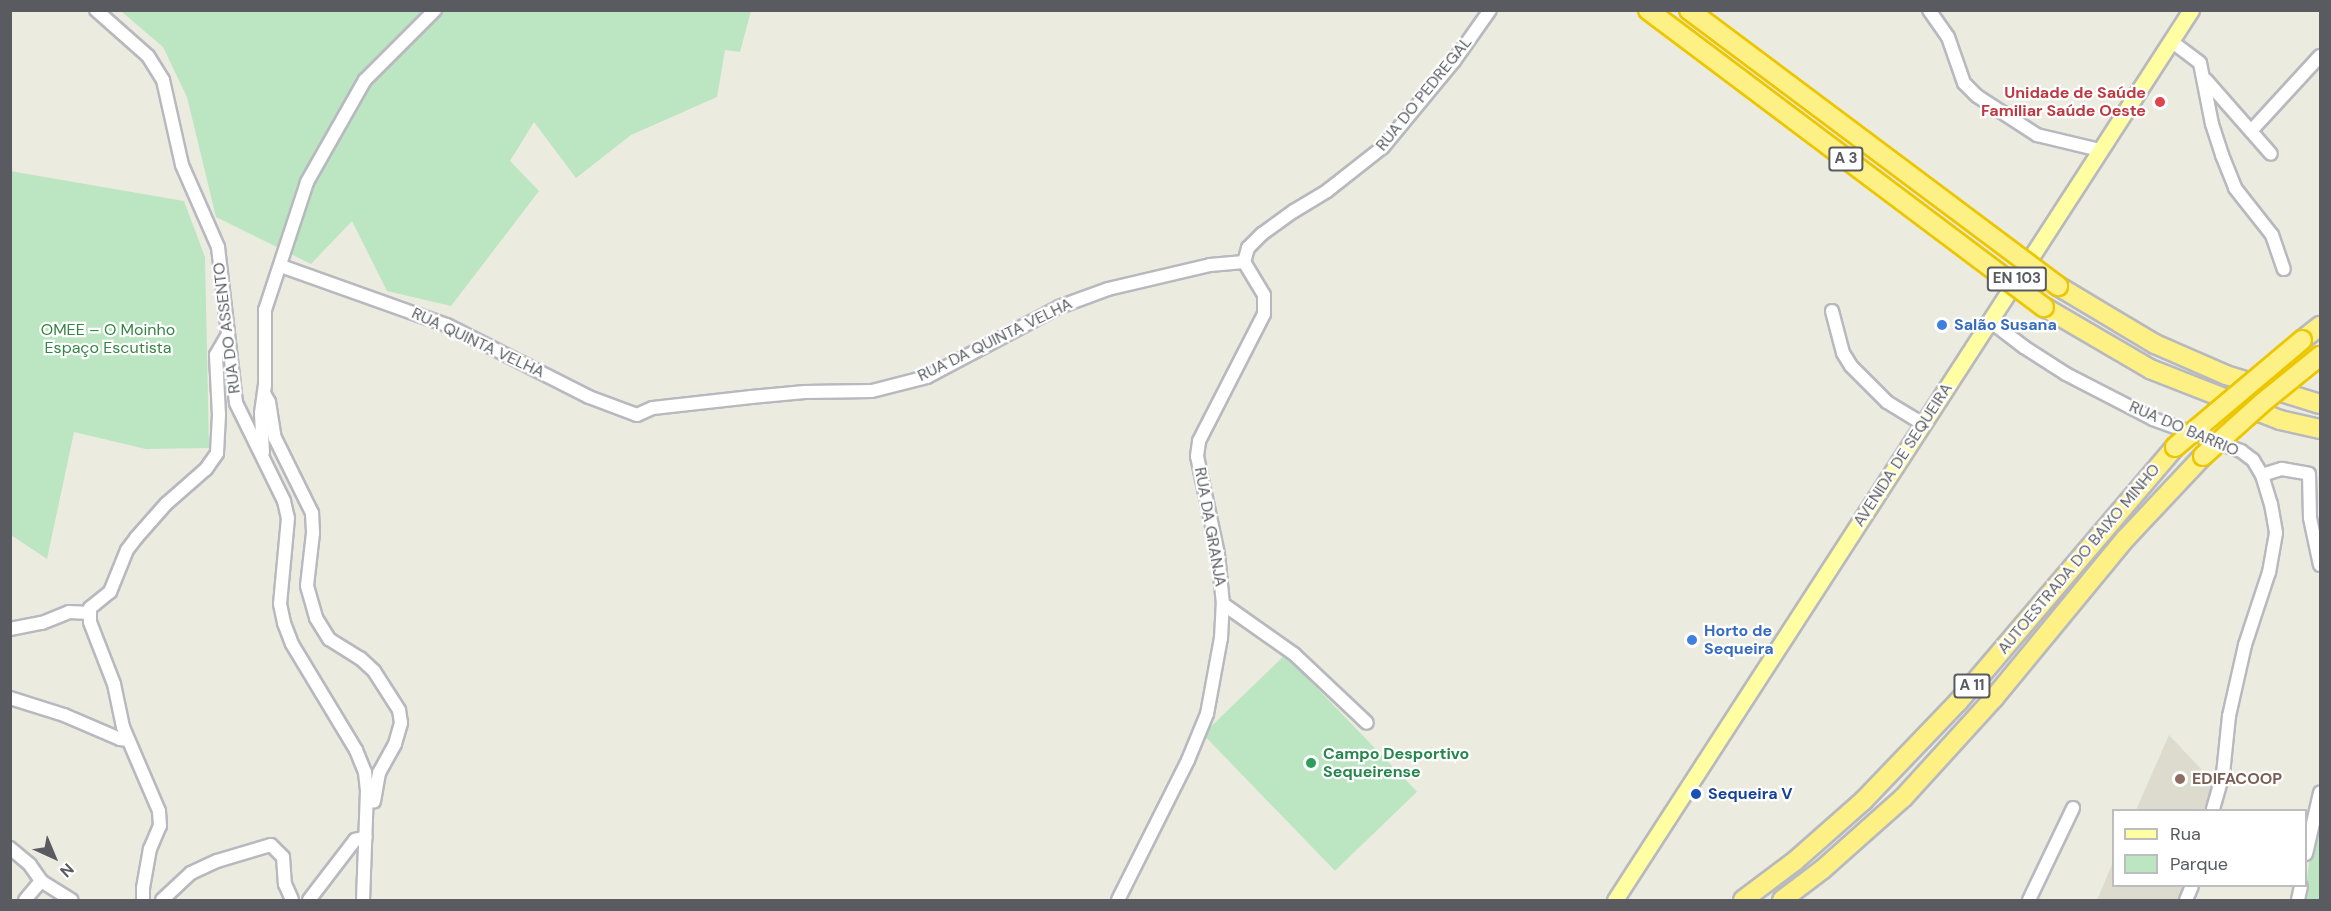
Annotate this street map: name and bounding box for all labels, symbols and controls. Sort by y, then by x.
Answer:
street label: RUA DO PEDREGAL [1372,33,1476,155]
place label: Unidade de Saúde Familiar Saúde Oeste [1981,83,2146,121]
marker: Unidade de Saúde Familiar Saúde Oeste [2151,93,2169,111]
road number: A 3 [1828,147,1864,171]
street label: RUA DO ASSENTO [209,261,245,395]
road number: EN 103 [1986,267,2048,291]
street label: RUA DA QUINTA VELHA [915,294,1075,386]
street label: RUA QUINTA VELHA [409,304,547,382]
place label: Salão Susana [1954,315,2057,335]
marker: Salão Susana [1935,318,1949,332]
park label: OMEE – O Moinho Espaço Escutista [41,320,175,358]
street label: AVENIDA DE SEQUEIRA [1849,380,1957,530]
street label: RUA DO BARRIO [2126,397,2242,461]
street label: AUTOESTRADA DO BAIXO MINHO [1994,460,2164,658]
street label: RUA DA GRANJA [1190,466,1230,588]
place label: Horto de Sequeira [1704,621,1774,659]
marker: Horto de Sequeira [1685,633,1699,647]
road number: A 11 [1952,674,1992,698]
place label: Campo Desportivo Sequeirense [1323,744,1469,782]
marker: Campo Desportivo Sequeirense [1304,756,1318,770]
place label: EDIFACOOP [2192,769,2282,789]
marker: EDIFACOOP [2173,772,2187,786]
place label: Sequeira V [1708,784,1793,804]
marker: Sequeira V [1689,787,1703,801]
legend [2112,809,2307,887]
text: Rua [2170,822,2201,846]
north arrow [24,827,84,887]
text: Parque [2170,852,2228,876]
text: N [55,859,78,882]

